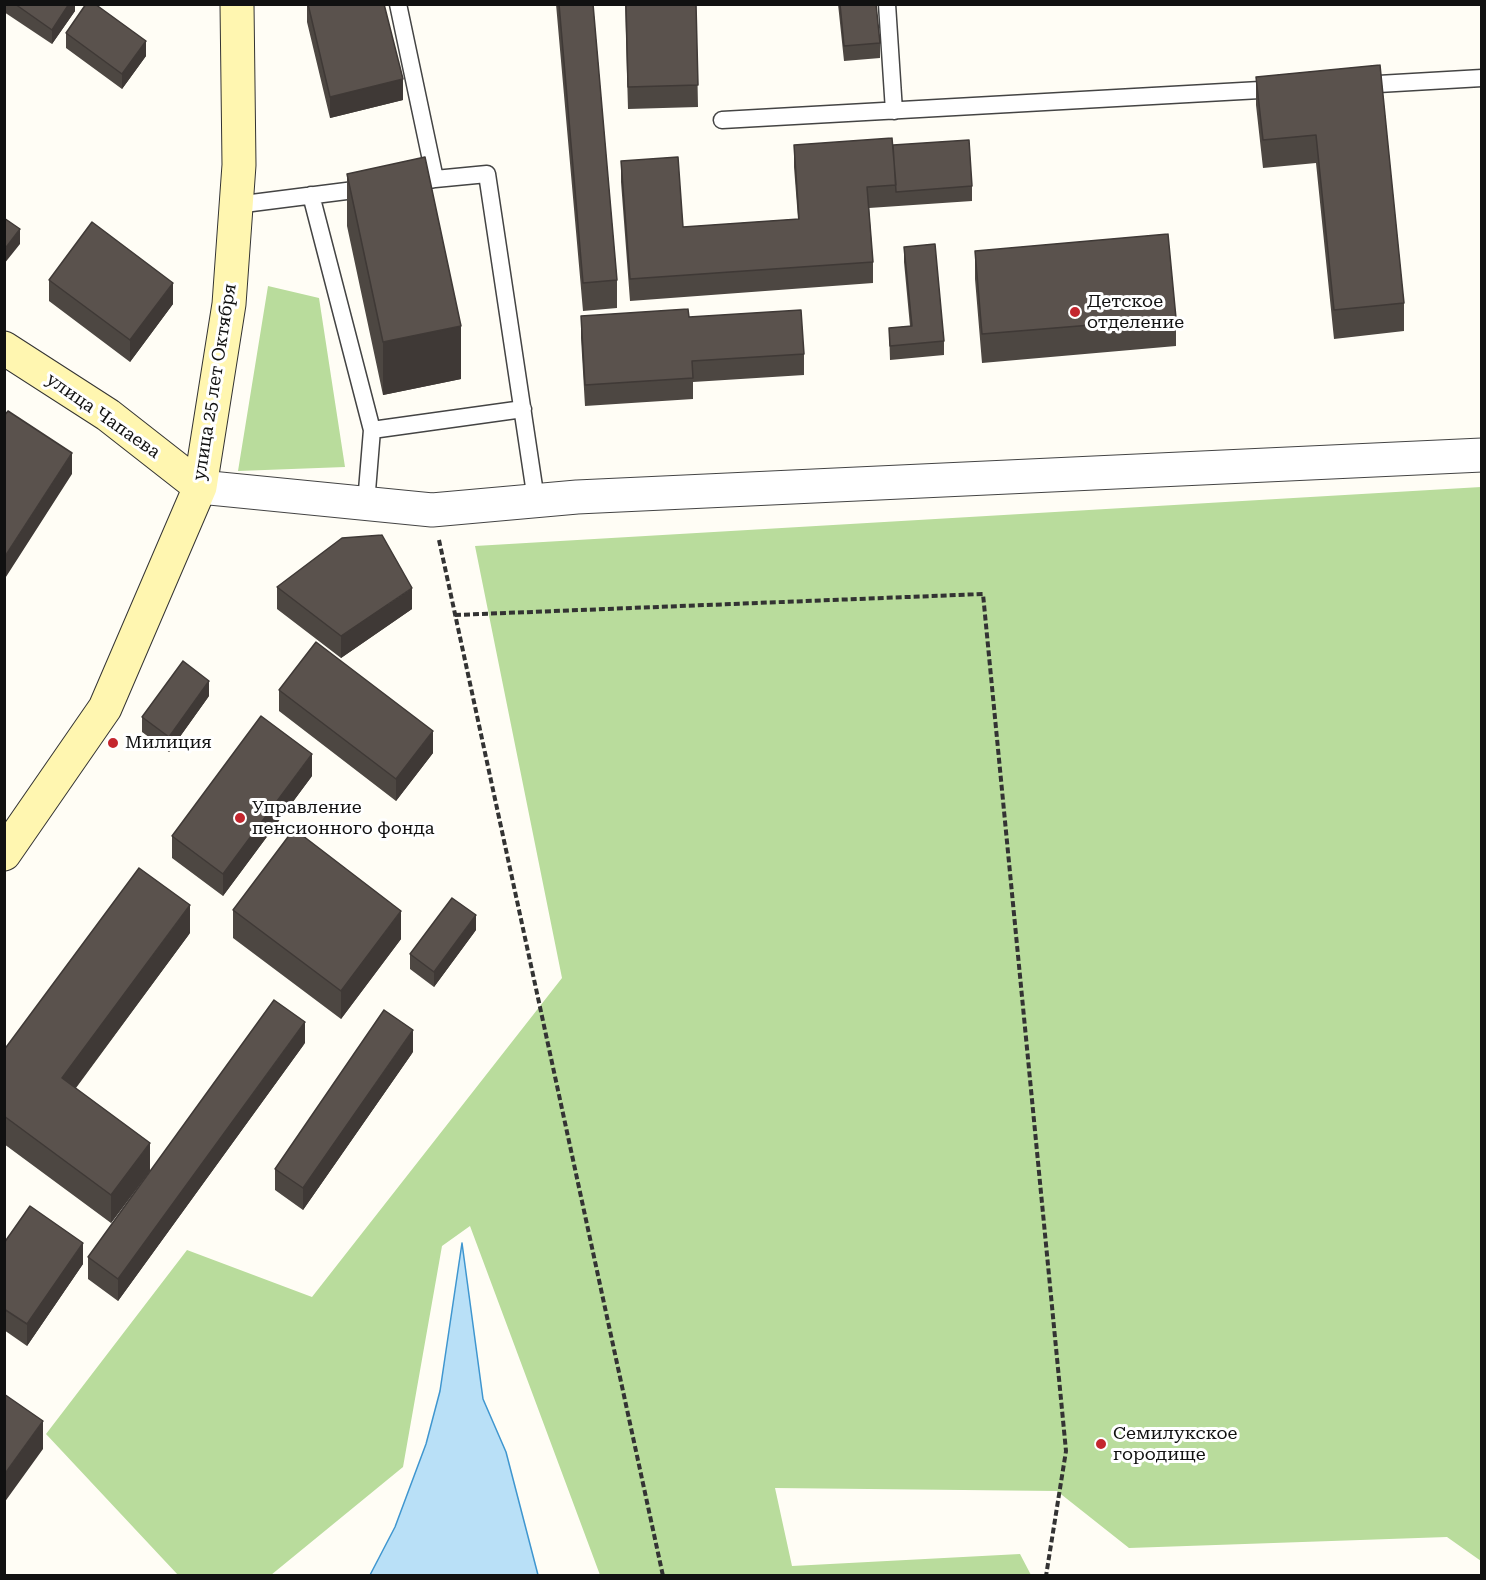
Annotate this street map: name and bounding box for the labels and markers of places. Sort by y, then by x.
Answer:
place label: Детское отделение [1087,291,1184,334]
marker: Детское отделение [1068,305,1082,319]
place label: Милиция [125,732,212,754]
marker: Милиция [106,736,120,750]
place label: Управление пенсионного фонда [252,797,435,840]
marker: Управление пенсионного фонда [233,811,247,825]
place label: Семилукское городище [1113,1423,1237,1466]
marker: Семилукское городище [1094,1437,1108,1451]

